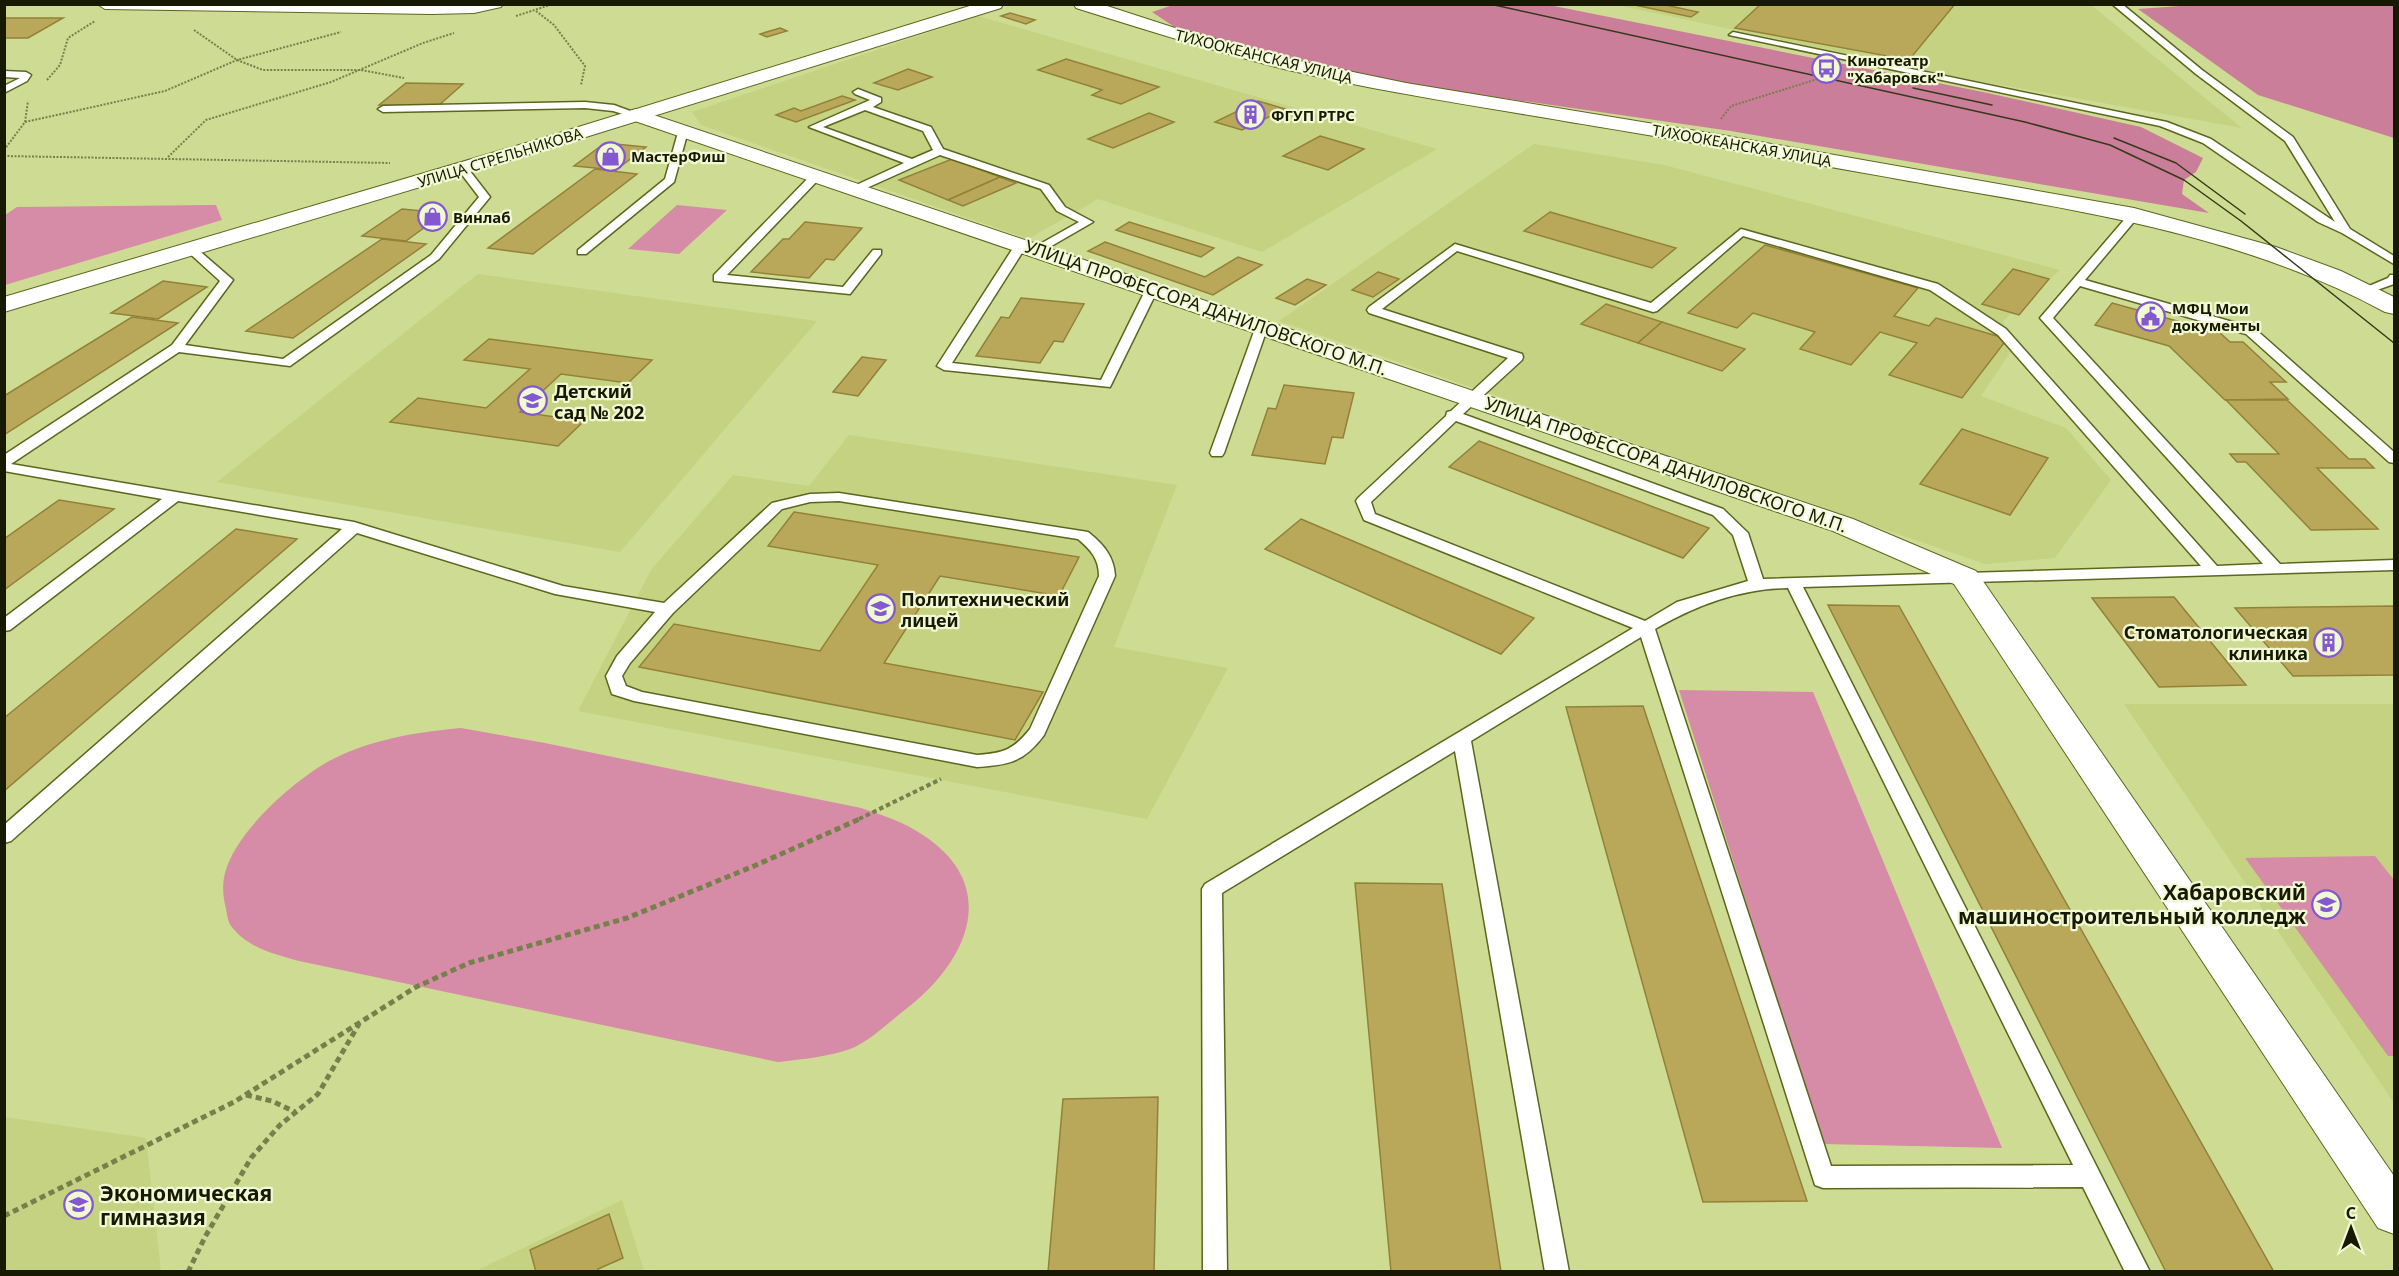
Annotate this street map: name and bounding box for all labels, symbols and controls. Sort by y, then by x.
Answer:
street label: ТИХООКЕАНСКАЯ УЛИЦА [1173,24,1355,88]
place label: Кинотеатр "Хабаровск" [1847,50,1944,87]
bus stop icon: Кинотеатр "Хабаровск" [1810,53,1842,85]
building icon: ФГУП РТРС [1234,99,1266,131]
place label: ФГУП РТРС [1271,105,1355,125]
street label: ТИХООКЕАНСКАЯ УЛИЦА [1651,119,1834,171]
street label: УЛИЦА СТРЕЛЬНИКОВА [415,122,585,192]
shop icon: МастерФиш [594,140,626,172]
place label: МастерФиш [631,146,726,166]
shop icon: Винлаб [416,201,448,233]
place label: Винлаб [453,207,511,227]
street label: УЛИЦА ПРОФЕССОРА ДАНИЛОВСКОГО М.П. [1022,234,1390,380]
place label: МФЦ Мои документы [2172,298,2260,335]
public building icon: МФЦ Мои документы [2135,301,2167,333]
place label: Детский сад № 202 [554,379,644,424]
school or university icon: Детский сад № 202 [517,385,549,417]
street label: УЛИЦА ПРОФЕССОРА ДАНИЛОВСКОГО М.П. [1482,391,1850,537]
place label: Политехнический лицей [901,587,1069,632]
school or university icon: Политехнический лицей [864,593,896,625]
place label: Стоматологическая клиника [2124,620,2308,665]
building icon: Стоматологическая клиника [2313,626,2345,658]
place label: Хабаровский машиностроительный колледж [1958,878,2307,930]
school or university icon: Хабаровский машиностроительный колледж [2311,888,2343,920]
place label: Экономическая гимназия [100,1179,272,1231]
school or university icon: Экономическая гимназия [63,1189,95,1221]
north arrow [2321,1198,2381,1258]
text: С [2346,1202,2356,1224]

